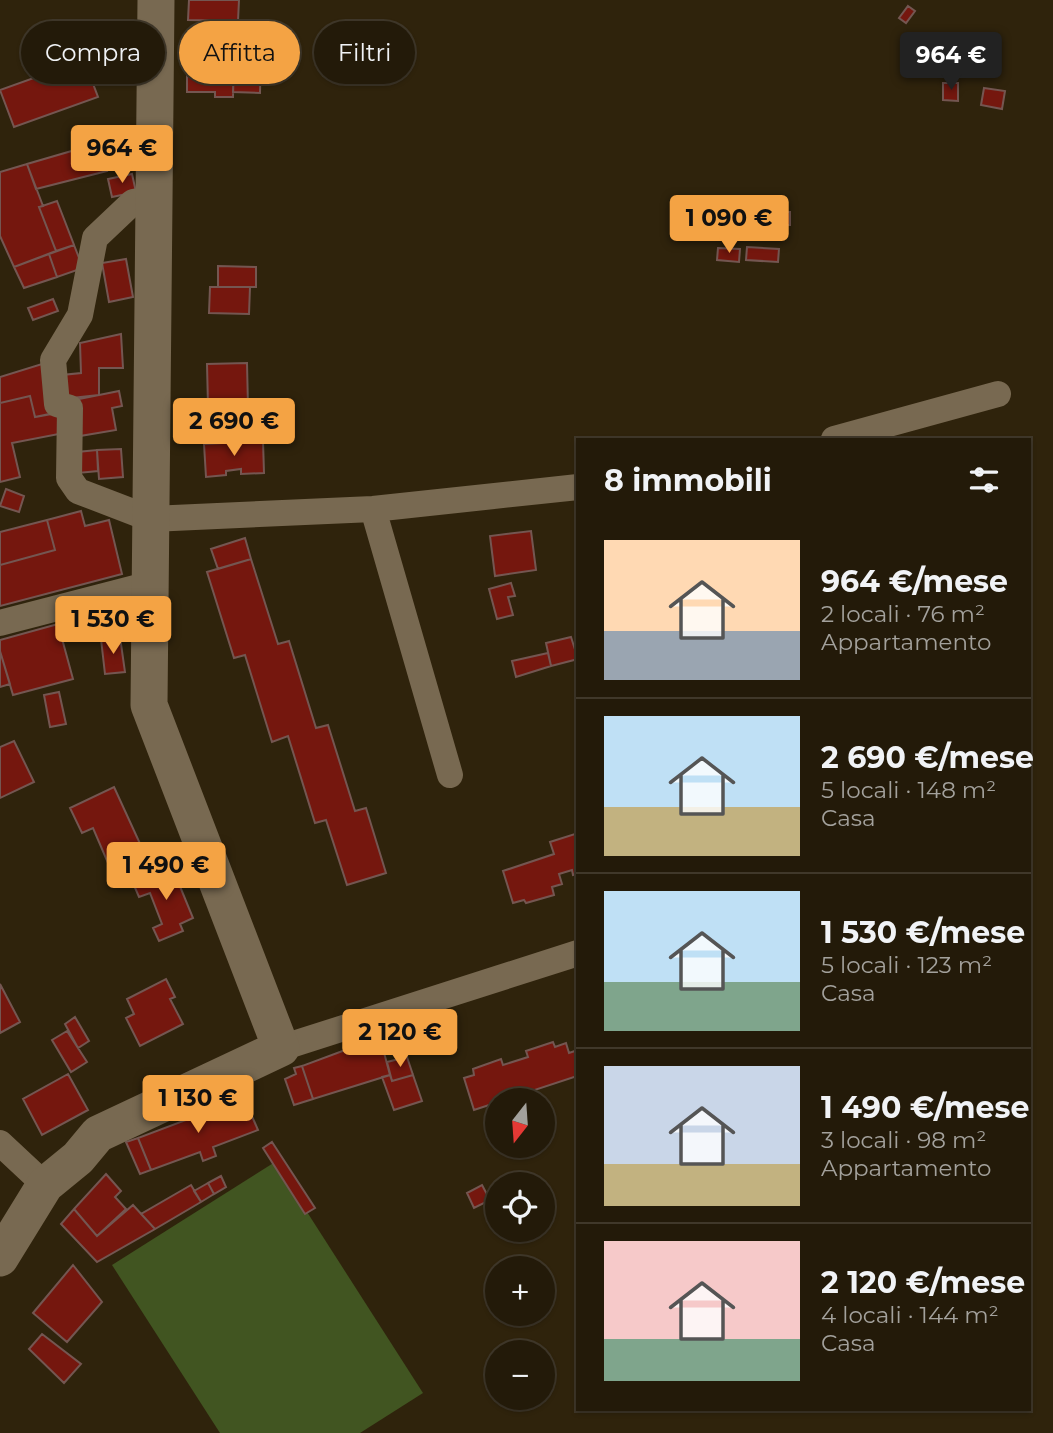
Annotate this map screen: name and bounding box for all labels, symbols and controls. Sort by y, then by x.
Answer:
chip: Compra [21,21,165,84]
chip: Affitta [179,21,300,84]
chip: Filtri [314,21,415,84]
pin: 964 € [902,32,1000,92]
text: 964 € [916,41,986,69]
pin: 964 € [73,125,171,185]
text: 964 € [87,134,157,162]
pin: 1 090 € [664,196,794,255]
text: 1 090 € [686,204,772,232]
pin: 2 690 € [169,398,299,458]
text: 2 690 € [189,407,279,435]
icon: filters [965,461,1003,499]
text: 8 immobili [604,462,772,499]
text: 964 €/mese [821,563,1008,600]
icon: home [660,568,744,652]
pin: 1 530 € [48,596,178,656]
text: 2 locali · 76 m² [821,600,985,628]
text: 1 530 € [71,605,155,633]
text: Appartamento [821,628,991,656]
text: 2 690 €/mese [821,739,1034,776]
icon: home [660,744,744,828]
text: 5 locali · 148 m² [821,776,996,804]
text: Casa [821,804,876,832]
pin: 1 490 € [101,842,231,902]
text: 1 490 € [123,851,209,879]
text: 1 530 €/mese [821,914,1025,951]
icon: home [660,919,744,1003]
text: 5 locali · 123 m² [821,951,992,979]
text: Casa [821,979,876,1007]
pin: 2 120 € [335,1010,465,1069]
text: 2 120 € [358,1018,442,1046]
pin: 1 130 € [133,1076,263,1135]
text: 1 130 € [159,1084,237,1112]
north arrow [485,1088,555,1158]
map controls [485,1088,555,1410]
text: 1 490 €/mese [821,1089,1029,1126]
icon: home [660,1094,744,1178]
text: 3 locali · 98 m² [821,1126,986,1154]
text: Appartamento [821,1154,991,1182]
button: locate [485,1172,555,1242]
button: + [485,1256,555,1326]
text: 2 120 €/mese [821,1264,1025,1301]
icon: home [660,1269,744,1353]
text: 4 locali · 144 m² [821,1301,999,1329]
text: Casa [821,1329,876,1357]
button: − [485,1340,555,1410]

